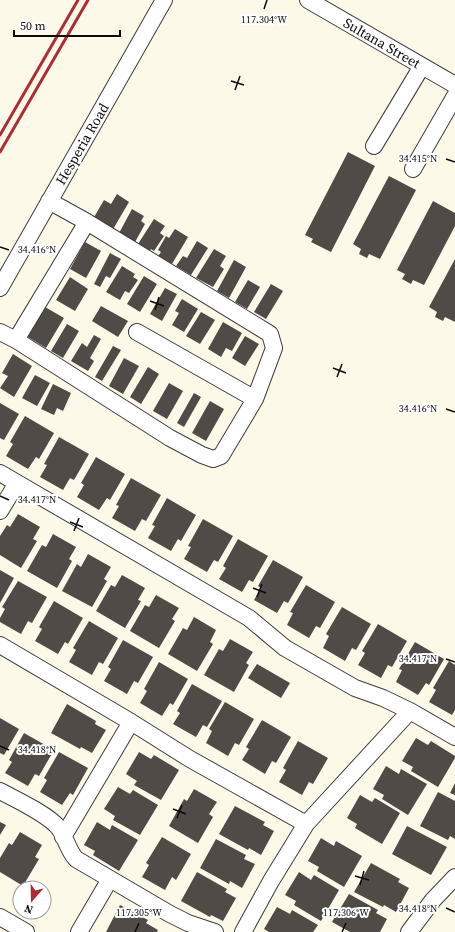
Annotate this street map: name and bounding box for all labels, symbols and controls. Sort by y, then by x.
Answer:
scale bar [14,12,120,38]
text: 117.304°W [241,13,287,26]
street label: Sultana Street [340,13,425,73]
text: 50 m [20,18,46,34]
street label: Hesperia Road [51,99,114,189]
text: 34.415°N [399,152,437,165]
text: 34.416°N [18,243,56,256]
text: 34.416°N [399,402,437,415]
text: 34.417°N [18,493,56,506]
text: 34.417°N [399,652,437,665]
text: 34.418°N [18,743,56,756]
north arrow [12,880,52,920]
text: N [22,901,35,917]
text: 34.418°N [399,902,437,915]
text: 117.305°W [116,906,162,919]
text: 117.306°W [323,906,369,919]

